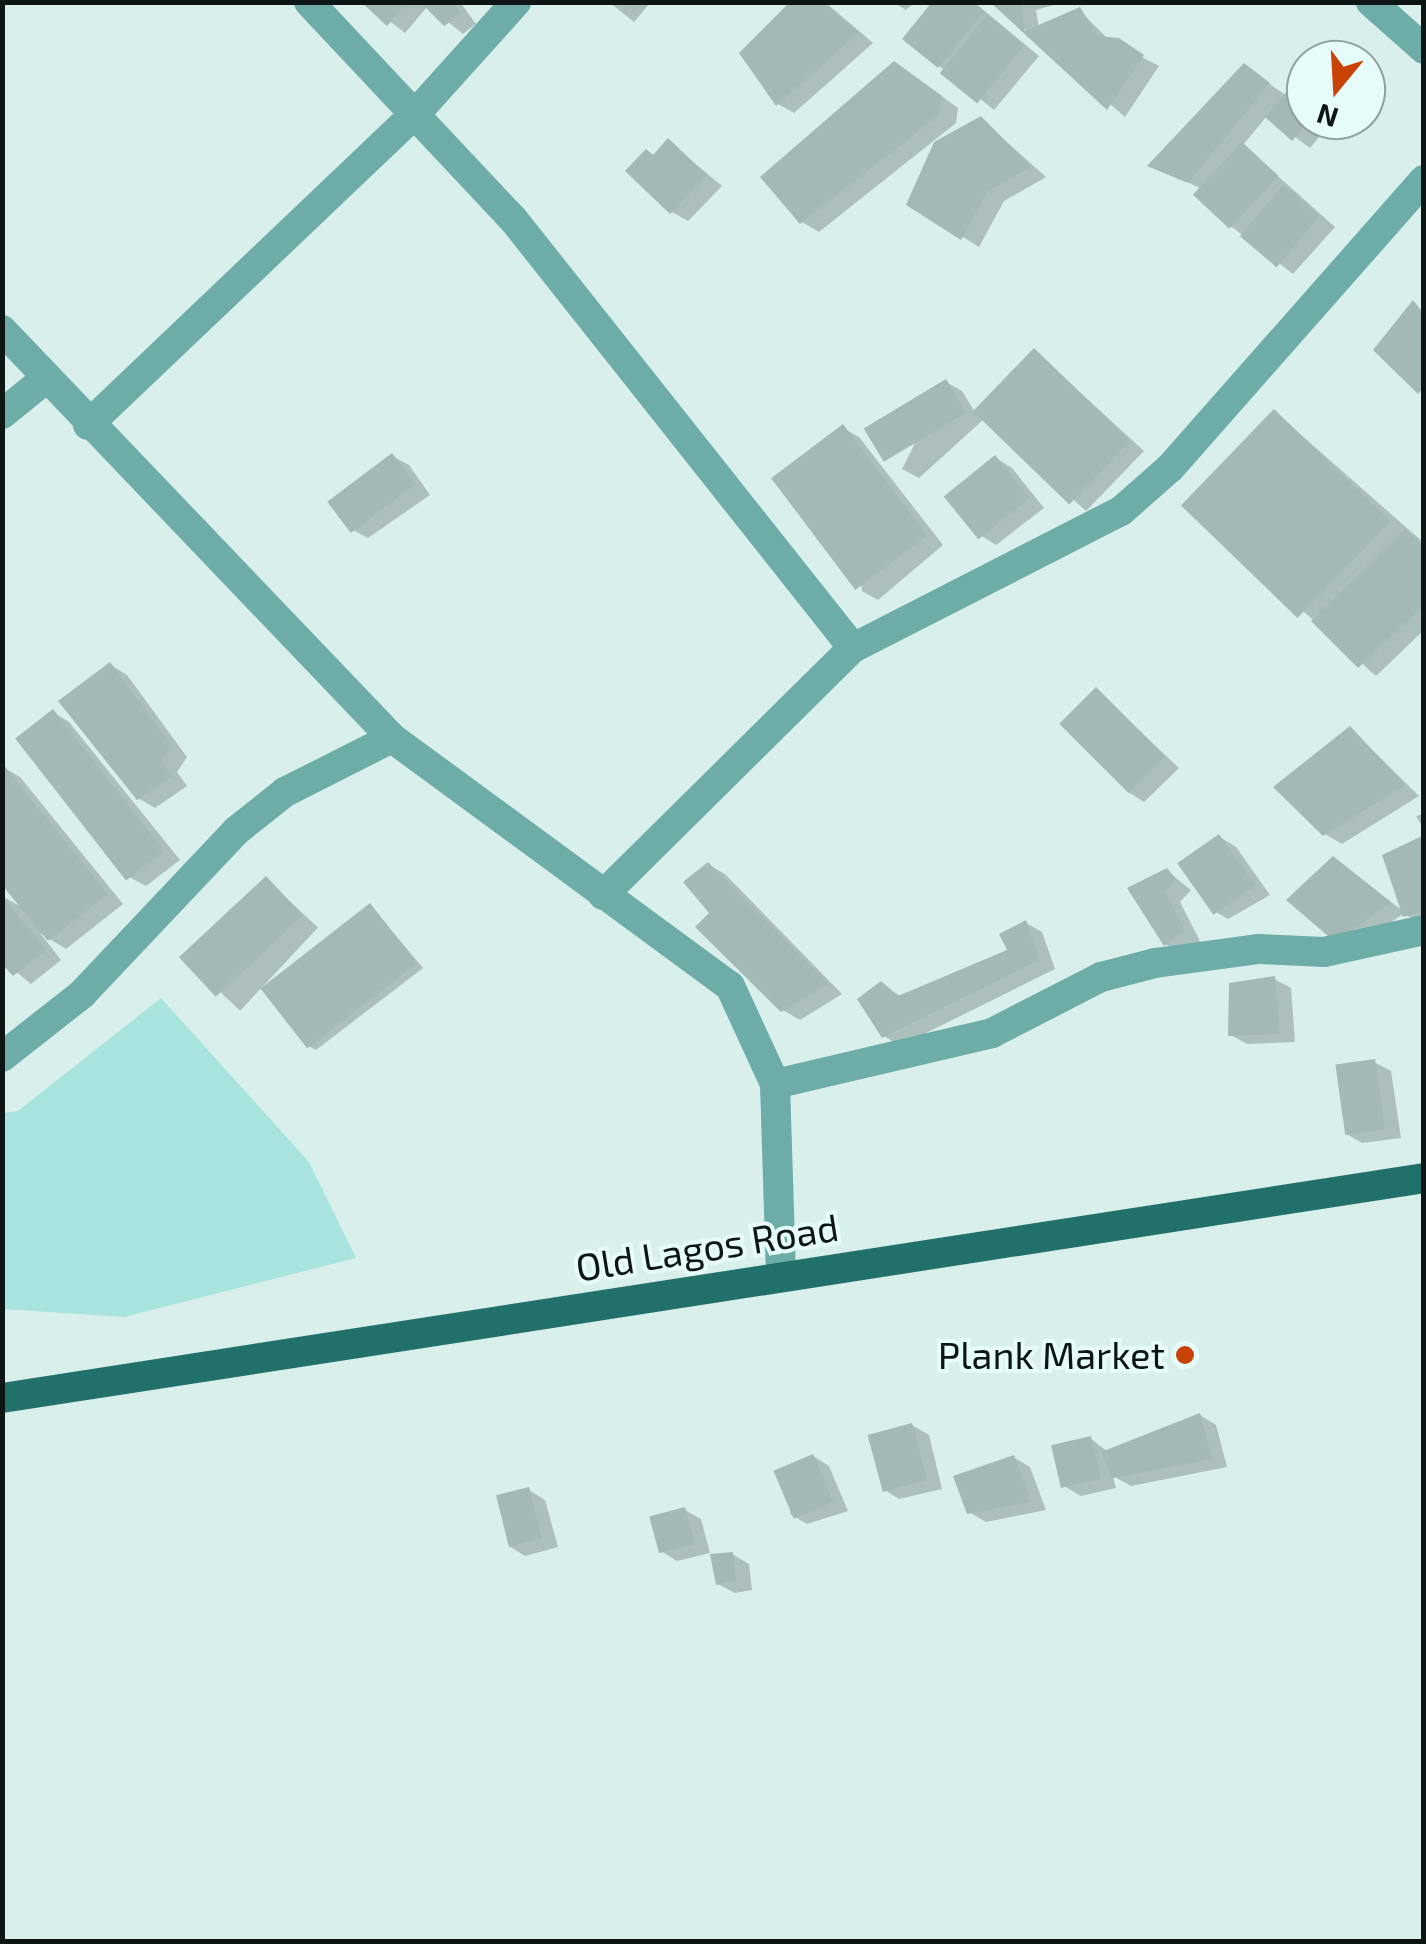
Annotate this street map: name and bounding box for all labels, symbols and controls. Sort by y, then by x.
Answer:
north arrow [1286,40,1386,140]
text: N [1312,97,1342,136]
street label: Old Lagos Road [572,1204,842,1290]
place label: Plank Market [937,1332,1165,1378]
marker: Plank Market [1174,1344,1196,1366]

